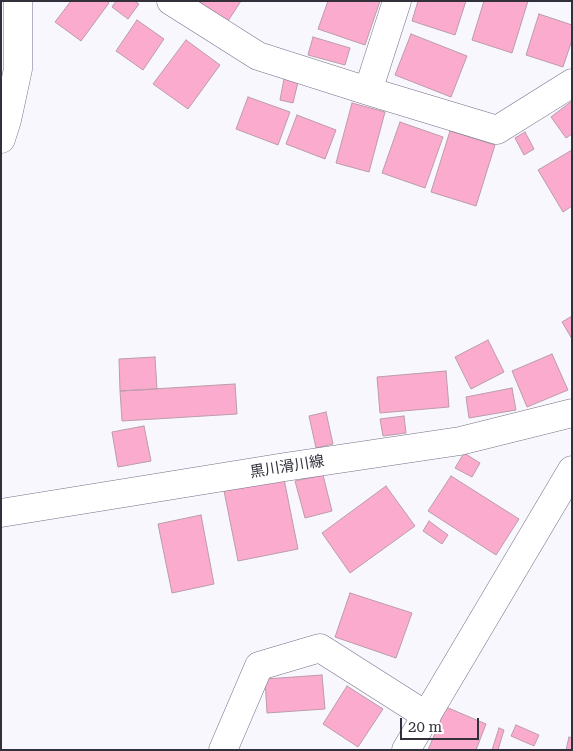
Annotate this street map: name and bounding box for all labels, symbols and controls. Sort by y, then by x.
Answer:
street label: 黒川滑川線 [249,452,325,482]
scale bar [403,708,482,740]
text: 20 m [408,718,442,736]

